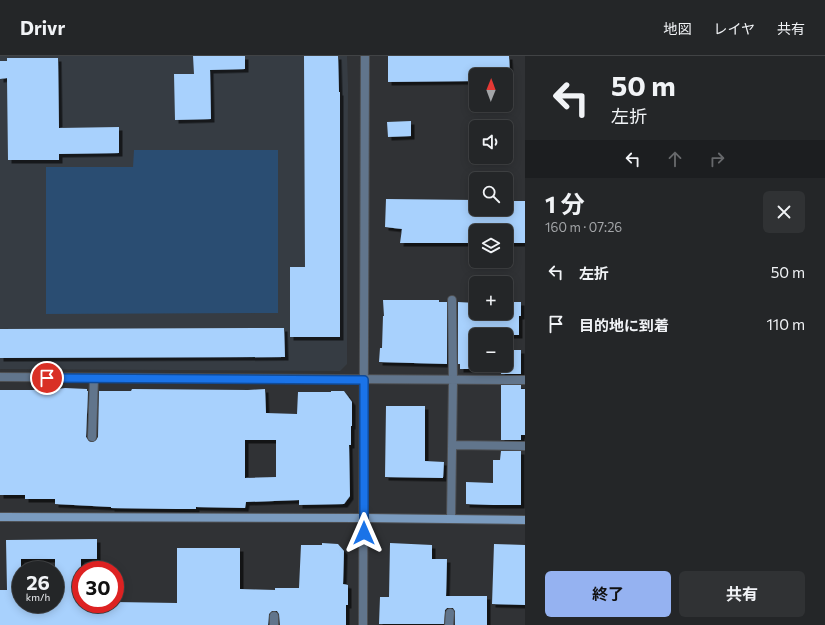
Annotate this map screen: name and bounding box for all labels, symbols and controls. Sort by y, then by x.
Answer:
text: Drivr [20,16,65,39]
text: 地図 [663,20,691,37]
text: レイヤ [713,20,755,37]
text: 共有 [777,20,805,37]
north arrow [469,68,513,112]
map controls [469,68,513,372]
text: 50 m [611,68,676,102]
icon: left [545,72,597,124]
text: 左折 [611,105,647,127]
button: sound [469,120,513,164]
icon: left [622,148,644,170]
icon: ahead [664,148,686,170]
icon: right [706,148,728,170]
button: search [469,172,513,216]
text: 1 分 [545,189,584,218]
button: close [763,191,805,233]
text: 160 m · 07:26 [545,219,622,235]
button: layers [469,224,513,268]
icon: left [545,261,567,283]
text: 50 m [771,263,805,281]
text: 左折 [579,264,609,282]
button: + [469,276,513,320]
icon: arrive [545,313,567,335]
text: 110 m [766,315,805,333]
text: 目的地に到着 [579,316,669,334]
button: − [469,328,513,372]
pin [30,361,64,395]
icon: arrive [36,367,58,389]
position arrow [343,512,385,554]
speed limit sign: 30 [72,561,124,613]
text: 26 [26,570,50,594]
button: 終了 [545,571,671,617]
button: 共有 [679,571,805,617]
text: km/h [26,591,50,603]

